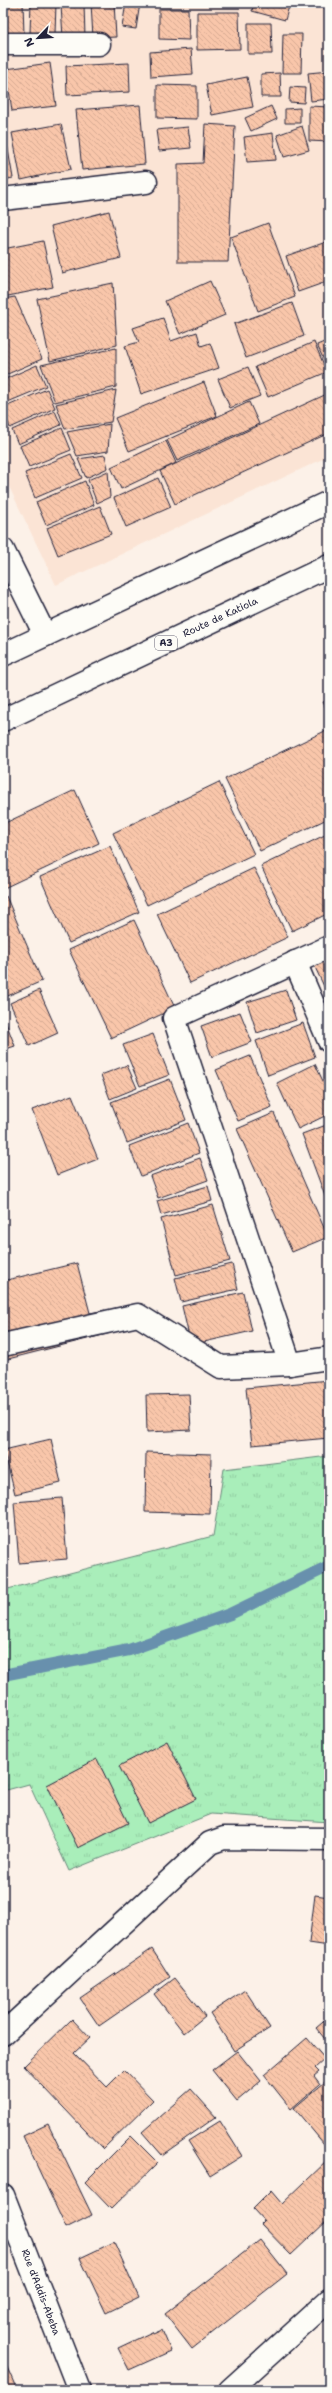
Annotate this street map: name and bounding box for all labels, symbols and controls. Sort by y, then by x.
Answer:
north arrow [18,18,58,58]
text: N [21,35,38,49]
street label: Route de Katiola [180,594,260,640]
road number: A3 [155,636,177,650]
street label: Rue d'Addis-Abeba [19,2247,64,2338]

